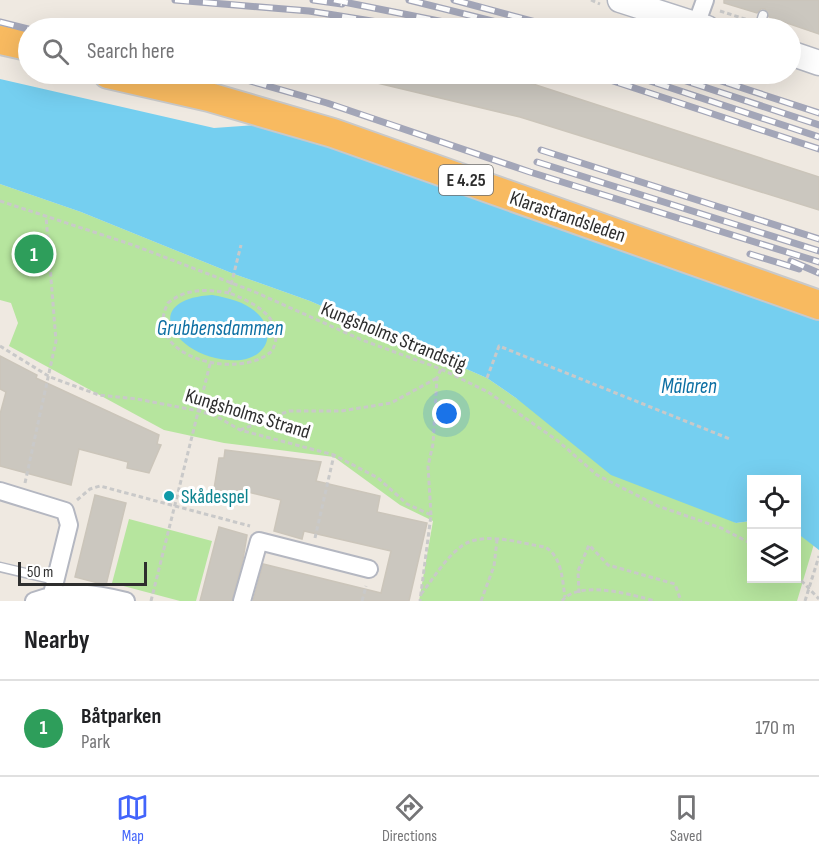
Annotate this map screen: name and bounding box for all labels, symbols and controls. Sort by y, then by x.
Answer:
search box [18,18,801,84]
icon: search [39,35,72,68]
text: Search here [87,38,174,65]
road number: E 4.25 [439,165,493,195]
street label: Klarastrandsleden [507,186,629,248]
pin: 1 [15,232,54,276]
street label: Kungsholms Strandstig [318,297,470,377]
water label: Grubbensdammen [157,316,284,341]
water label: Mälaren [661,374,717,399]
street label: Kungsholms Strand [182,384,313,444]
your location [432,399,461,428]
map controls [747,475,801,583]
button: locate [747,475,801,529]
place label: Skådespel [181,485,249,509]
marker: Skådespel [162,489,176,503]
button: layers [747,529,801,583]
scale bar [18,559,147,586]
text: 50 m [27,563,53,582]
text: Nearby [24,625,90,656]
text: Båtparken [81,703,161,730]
text: 1 [40,716,47,740]
text: 170 m [755,716,795,740]
text: Park [81,730,110,754]
tab: Map [116,791,149,846]
tab: Directions [382,791,437,846]
tab: Saved [670,791,703,846]

